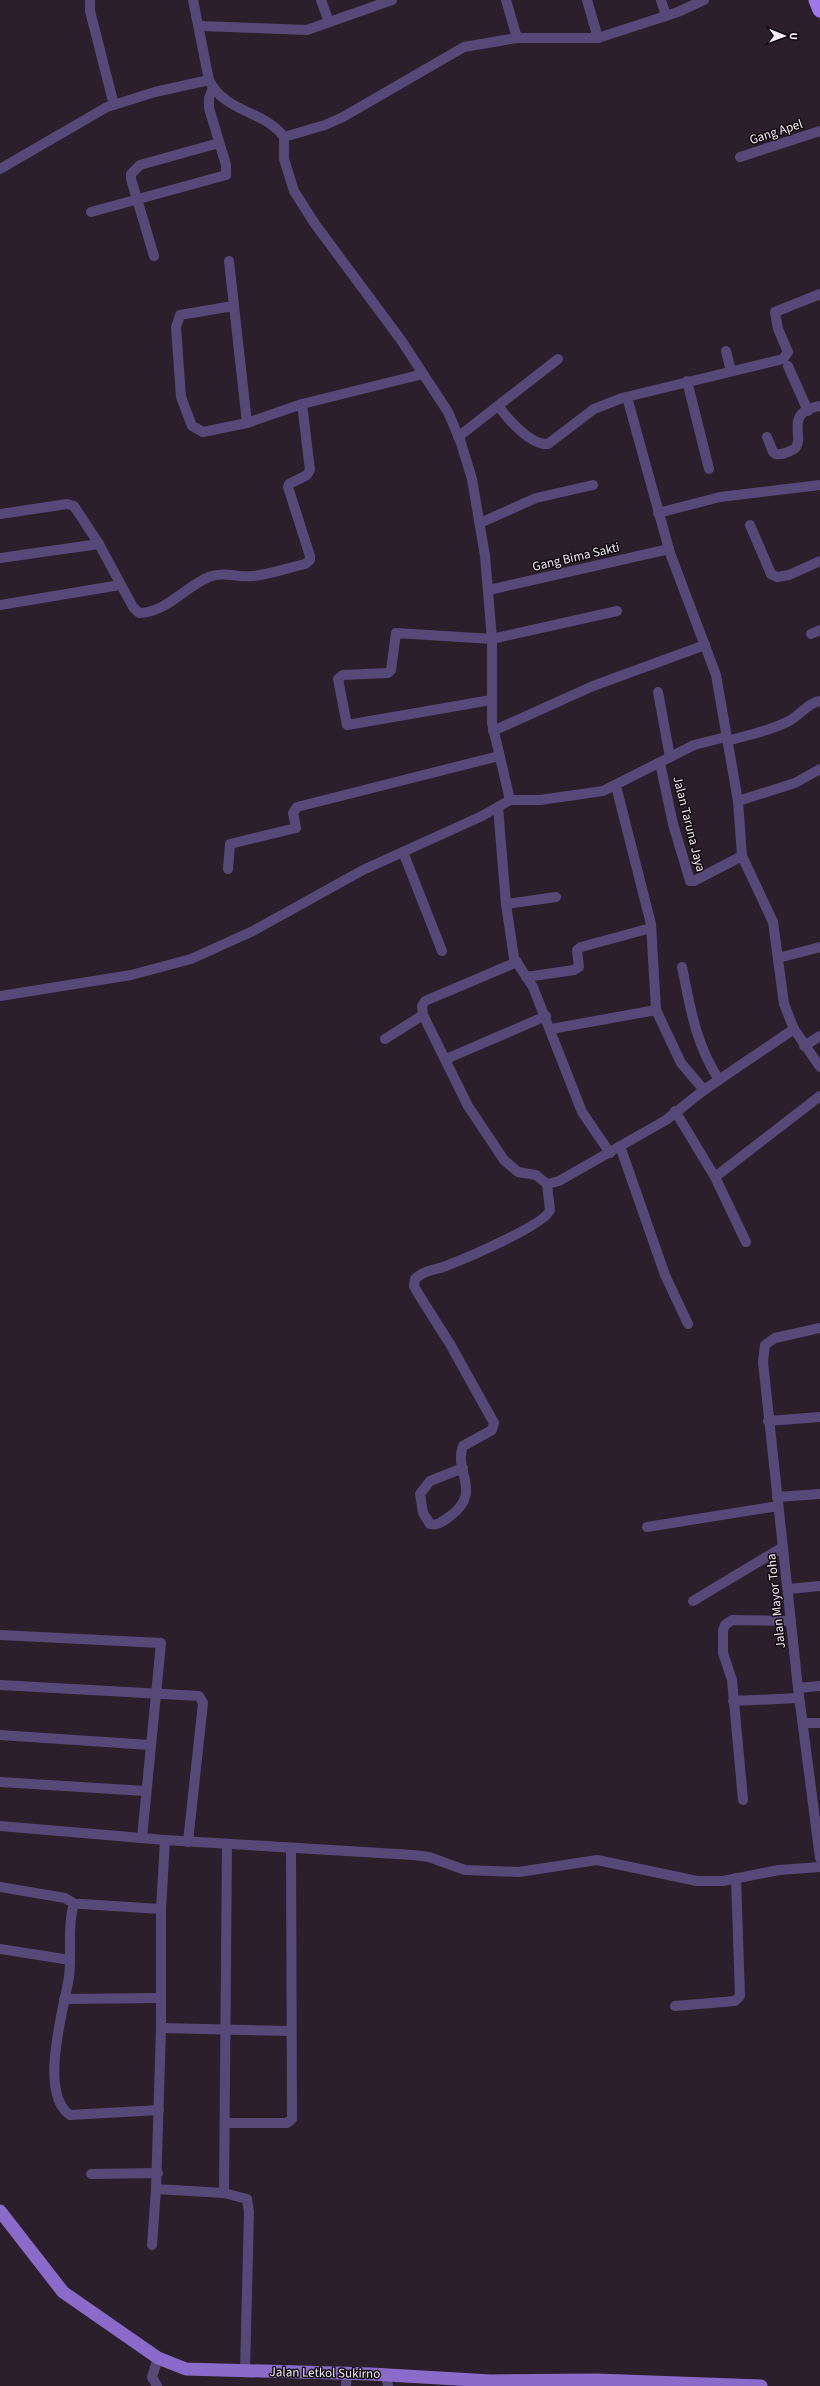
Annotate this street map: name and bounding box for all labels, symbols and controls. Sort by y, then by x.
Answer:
north arrow [764,16,804,56]
text: U [786,32,801,40]
street label: Gang Apel [747,115,805,149]
street label: Gang Bima Sakti [531,538,621,576]
street label: Jalan Taruna Jaya [668,774,710,874]
street label: Jalan Mayor Toha [762,1553,790,1649]
street label: Jalan Letkol Sukirno [269,2363,381,2383]

